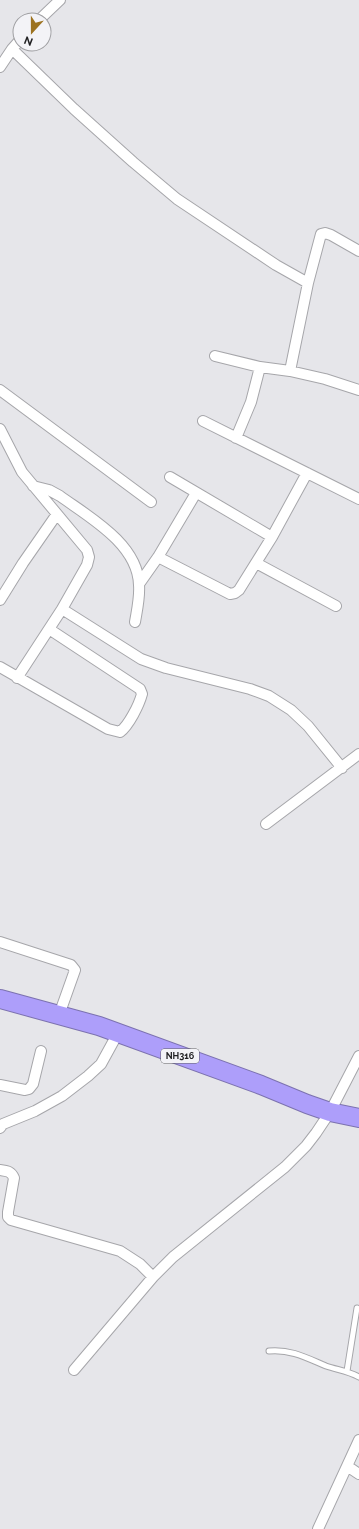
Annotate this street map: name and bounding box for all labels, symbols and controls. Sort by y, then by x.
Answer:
north arrow [12,12,52,52]
text: N [22,33,35,48]
road number: NH316 [161,1049,199,1063]

